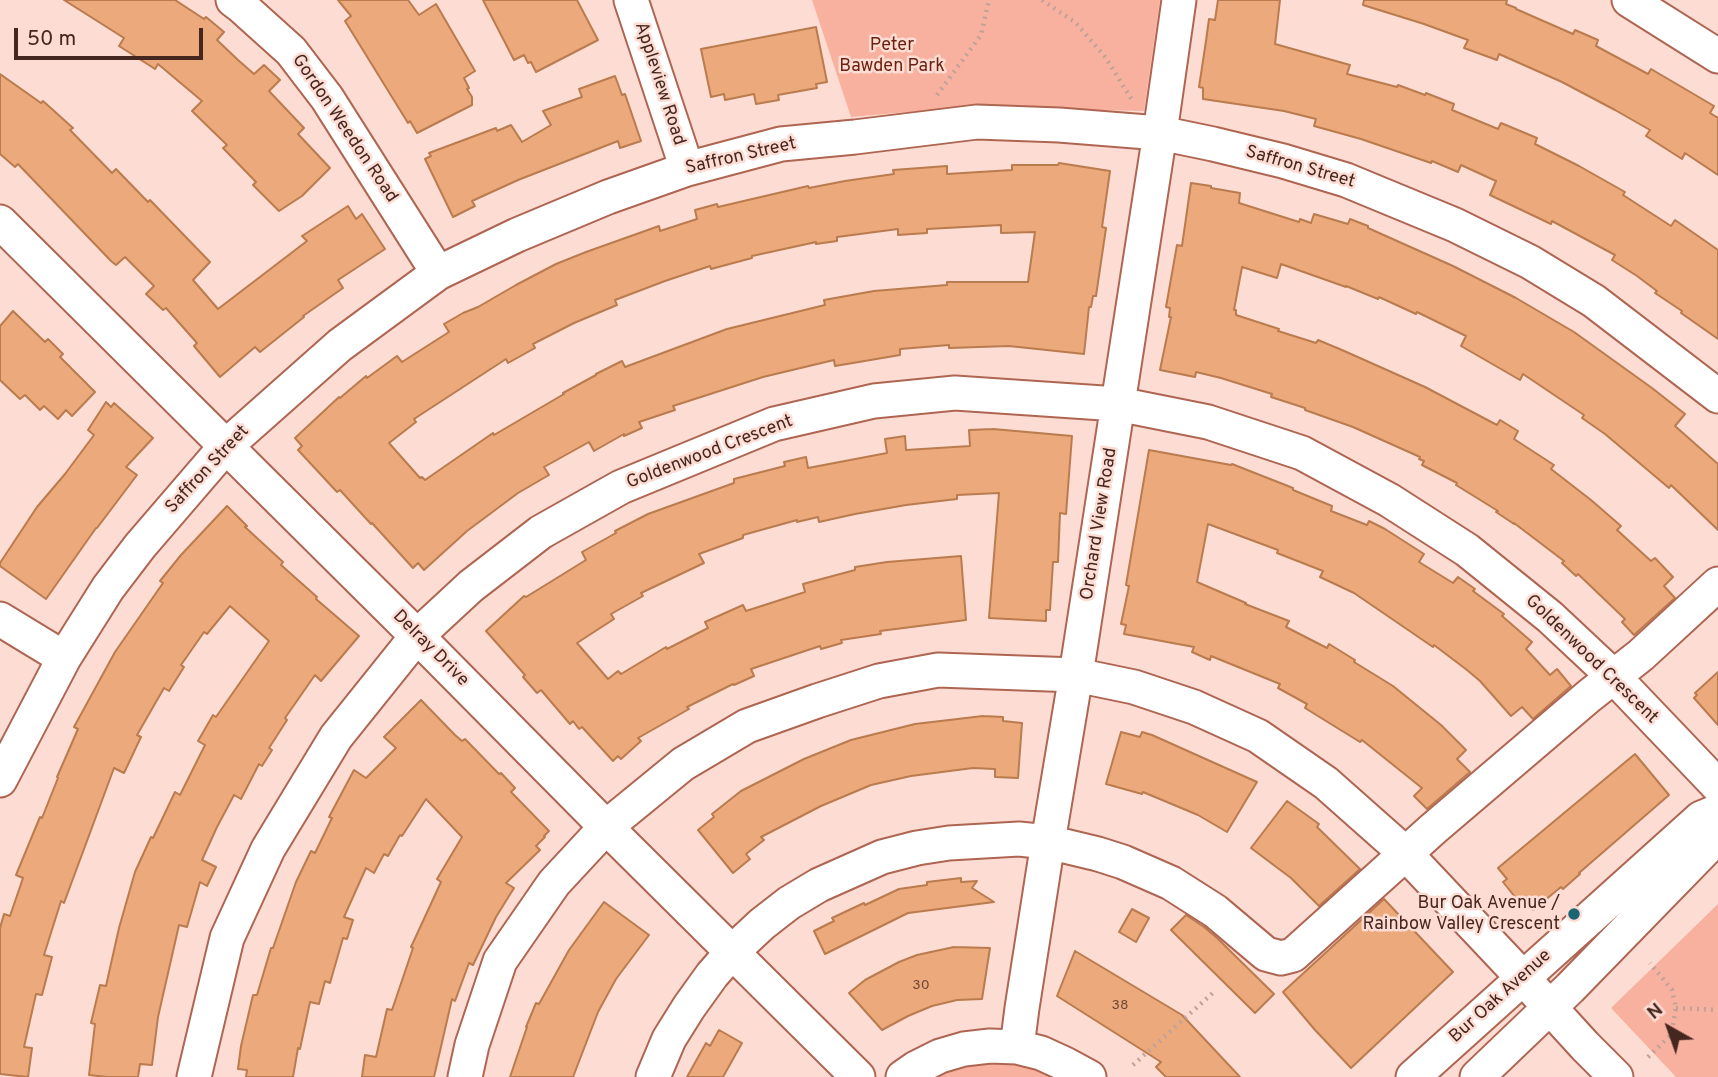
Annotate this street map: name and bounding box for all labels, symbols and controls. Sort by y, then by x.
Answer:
scale bar [18,14,206,58]
street label: Appleview Road [629,20,689,148]
text: 50 m [27,26,76,53]
park label: Peter Bawden Park [839,35,945,78]
street label: Gordon Weedon Road [286,51,402,207]
street label: Saffron Street [684,134,798,180]
street label: Saffron Street [1243,142,1357,194]
street label: Goldenwood Crescent [624,411,796,495]
street label: Saffron Street [162,421,254,519]
street label: Orchard View Road [1077,446,1123,602]
street label: Goldenwood Crescent [1520,591,1662,729]
street label: Delray Drive [387,606,473,692]
place label: Bur Oak Avenue / Rainbow Valley Crescent [1363,893,1560,936]
marker: Bur Oak Avenue / Rainbow Valley Crescent [1566,906,1582,922]
street label: Bur Oak Avenue [1446,946,1556,1048]
house number: 30 [912,978,930,994]
north arrow [1634,993,1704,1063]
house number: 38 [1112,998,1128,1014]
text: N [1643,998,1668,1025]

